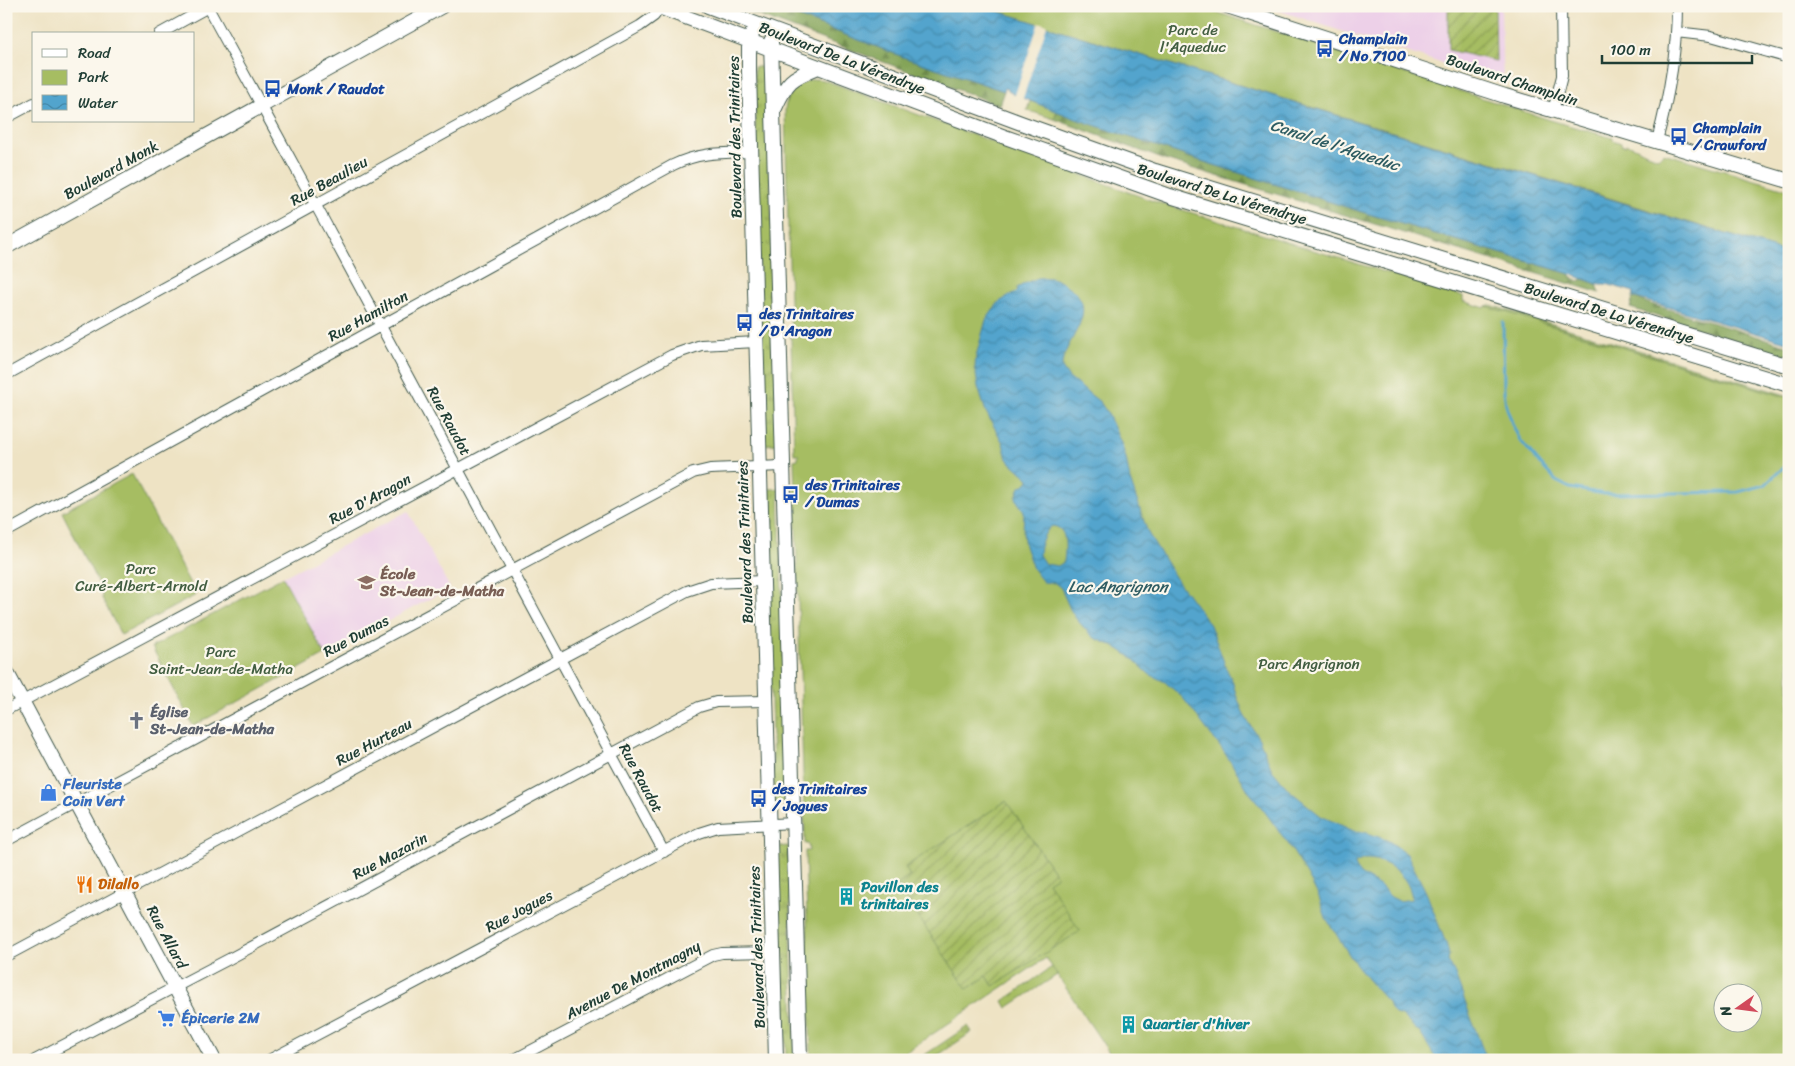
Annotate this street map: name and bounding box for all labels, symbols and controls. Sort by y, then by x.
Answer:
street label: Boulevard De La Vérendrye [755,14,929,102]
park label: Parc de l'Aqueduc [1160,17,1227,60]
place label: Champlain / No 7100 [1338,26,1408,69]
legend [32,32,195,122]
scale bar [1602,32,1752,64]
text: 100 m [1610,37,1651,63]
bus stop icon: Champlain / No 7100 [1315,38,1335,58]
text: Road [78,40,111,66]
street label: Boulevard Champlain [1443,46,1581,114]
street label: Boulevard des Trinitaires [721,55,749,219]
text: Park [78,64,109,90]
place label: Monk / Raudot [286,76,385,102]
bus stop icon: Monk / Raudot [263,79,283,99]
text: Water [78,90,118,116]
water label: Canal de l'Aqueduc [1267,110,1405,180]
place label: Champlain / Crawford [1692,115,1767,158]
bus stop icon: Champlain / Crawford [1669,127,1689,147]
street label: Boulevard Monk [59,133,163,207]
street label: Rue Beaulieu [285,149,373,213]
street label: Boulevard De La Vérendrye [1134,156,1310,232]
street label: Boulevard De La Vérendrye [1521,275,1697,351]
street label: Rue Hamilton [323,283,413,349]
place label: des Trinitaires / D'Aragon [758,301,855,344]
bus stop icon: des Trinitaires / D'Aragon [735,313,755,333]
street label: Rue Raudot [420,382,478,461]
street label: Boulevard des Trinitaires [729,460,761,624]
street label: Rue D'Aragon [324,466,416,532]
place label: des Trinitaires / Dumas [804,472,901,515]
bus stop icon: des Trinitaires / Dumas [781,484,801,504]
park label: Parc Curé-Albert-Arnold [75,556,208,599]
place label: École St-Jean-de-Matha [379,561,505,604]
water label: Lac Angrignon [1068,572,1170,601]
school or university icon: École St-Jean-de-Matha [356,573,376,593]
street label: Rue Dumas [318,608,394,664]
park label: Parc Saint-Jean-de-Matha [149,639,293,682]
park label: Parc Angrignon [1258,651,1360,677]
place label: Église St-Jean-de-Matha [149,699,275,742]
church icon: Église St-Jean-de-Matha [126,711,146,731]
street label: Rue Hurteau [331,711,417,773]
street label: Rue Raudot [612,739,670,818]
place label: Fleuriste Coin Vert [62,771,125,814]
place label: des Trinitaires / Jogues [771,776,868,819]
shop icon: Fleuriste Coin Vert [39,783,59,803]
bus stop icon: des Trinitaires / Jogues [748,788,768,808]
street label: Rue Mazarin [348,825,432,887]
street label: Boulevard des Trinitaires [741,865,773,1029]
place label: Dilallo [98,871,139,897]
restaurant icon: Dilallo [74,874,94,894]
place label: Pavillon des trinitaires [861,874,939,917]
street label: Rue Jogues [480,882,558,940]
building icon: Pavillon des trinitaires [837,886,857,906]
street label: Rue Allard [139,901,195,974]
street label: Avenue De Montmagny [560,933,706,1027]
north arrow [1712,984,1762,1034]
text: N [1712,1003,1739,1020]
place label: Épicerie 2M [181,1005,260,1031]
supermarket icon: Épicerie 2M [157,1008,177,1028]
place label: Quartier d'hiver [1142,1011,1251,1037]
building icon: Quartier d'hiver [1119,1014,1139,1034]

